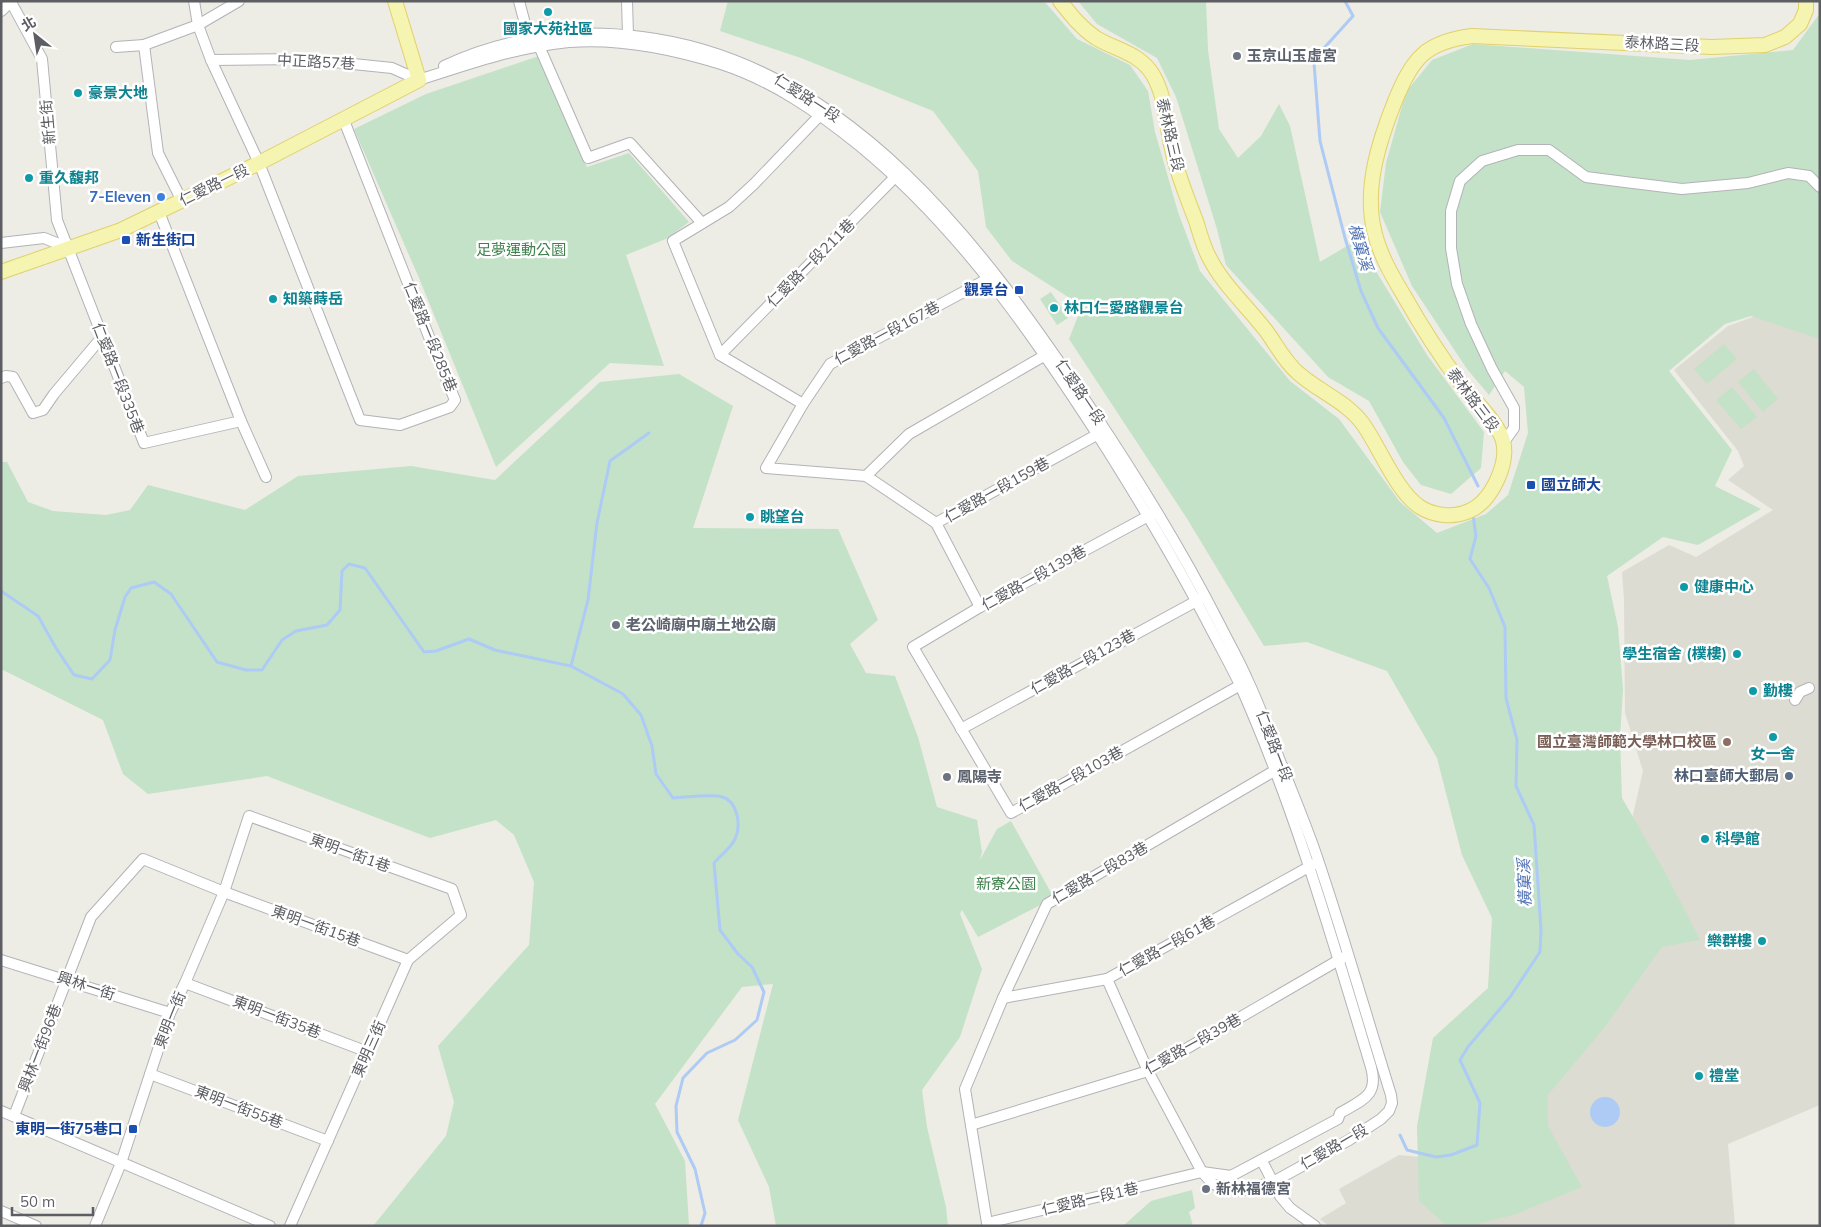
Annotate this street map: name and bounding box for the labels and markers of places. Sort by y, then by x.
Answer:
marker: 國家大苑社區 [542,6,554,18]
place label: 國家大苑社區 [503,19,593,38]
place label: 玉京山玉虛宮 [1247,46,1337,65]
marker: 玉京山玉虛宮 [1231,50,1243,62]
place label: 豪景大地 [88,83,148,102]
marker: 豪景大地 [72,87,84,99]
place label: 重久馥邦 [39,168,99,187]
marker: 重久馥邦 [23,172,35,184]
place label: 7-Eleven [89,187,151,206]
marker: 7-Eleven [155,191,167,203]
place label: 新生街口 [136,230,196,249]
marker: 新生街口 [120,234,132,246]
place label: 觀景台 [964,280,1009,299]
marker: 觀景台 [1013,284,1025,296]
place label: 知築蒔岳 [283,289,343,308]
marker: 知築蒔岳 [267,293,279,305]
place label: 林口仁愛路觀景台 [1064,298,1184,317]
marker: 林口仁愛路觀景台 [1048,302,1060,314]
place label: 國立師大 [1541,475,1601,494]
marker: 國立師大 [1525,479,1537,491]
place label: 眺望台 [760,507,805,526]
marker: 眺望台 [744,511,756,523]
place label: 健康中心 [1694,577,1754,596]
marker: 健康中心 [1678,581,1690,593]
place label: 老公崎廟中廟土地公廟 [626,615,776,634]
marker: 老公崎廟中廟土地公廟 [610,619,622,631]
place label: 學生宿舍 (樸樓) [1622,644,1727,663]
marker: 學生宿舍 (樸樓) [1731,648,1743,660]
place label: 勤樓 [1763,681,1793,700]
marker: 勤樓 [1747,685,1759,697]
marker: 女一舍 [1767,731,1779,743]
place label: 國立臺灣師範大學林口校區 [1537,732,1717,751]
marker: 國立臺灣師範大學林口校區 [1721,736,1733,748]
place label: 女一舍 [1750,744,1796,763]
place label: 林口臺師大郵局 [1674,766,1779,785]
place label: 鳳陽寺 [957,767,1002,786]
marker: 林口臺師大郵局 [1783,770,1795,782]
marker: 鳳陽寺 [941,771,953,783]
place label: 科學館 [1715,829,1760,848]
marker: 科學館 [1699,833,1711,845]
place label: 樂群樓 [1707,931,1752,950]
marker: 樂群樓 [1756,935,1768,947]
place label: 禮堂 [1709,1066,1739,1085]
marker: 禮堂 [1693,1070,1705,1082]
place label: 東明一街75巷口 [15,1119,123,1138]
marker: 東明一街75巷口 [127,1123,139,1135]
place label: 新林福德宮 [1216,1179,1291,1198]
marker: 新林福德宮 [1200,1183,1212,1195]

